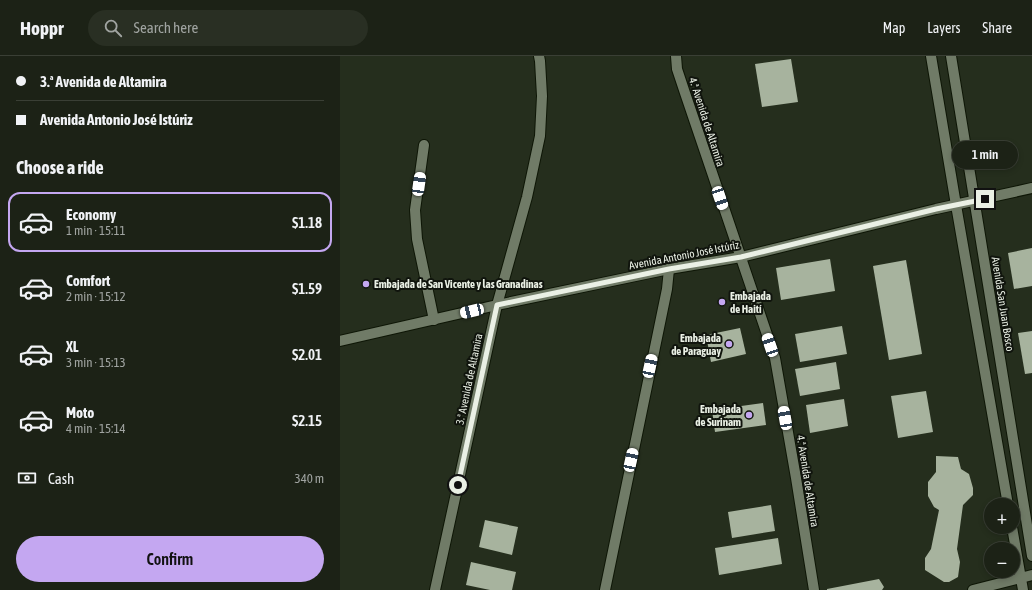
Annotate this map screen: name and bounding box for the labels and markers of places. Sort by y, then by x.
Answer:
place label: Embajada de San Vicente y las Granadinas [374,278,543,290]
marker: Embajada de San Vicente y las Granadinas [361,279,371,289]
place label: Embajada de Haití [730,290,771,315]
marker: Embajada de Haití [717,297,727,307]
place label: Embajada de Paraguay [671,332,721,357]
marker: Embajada de Paraguay [724,339,734,349]
place label: Embajada de Surinam [695,403,741,428]
marker: Embajada de Surinam [744,410,754,420]

